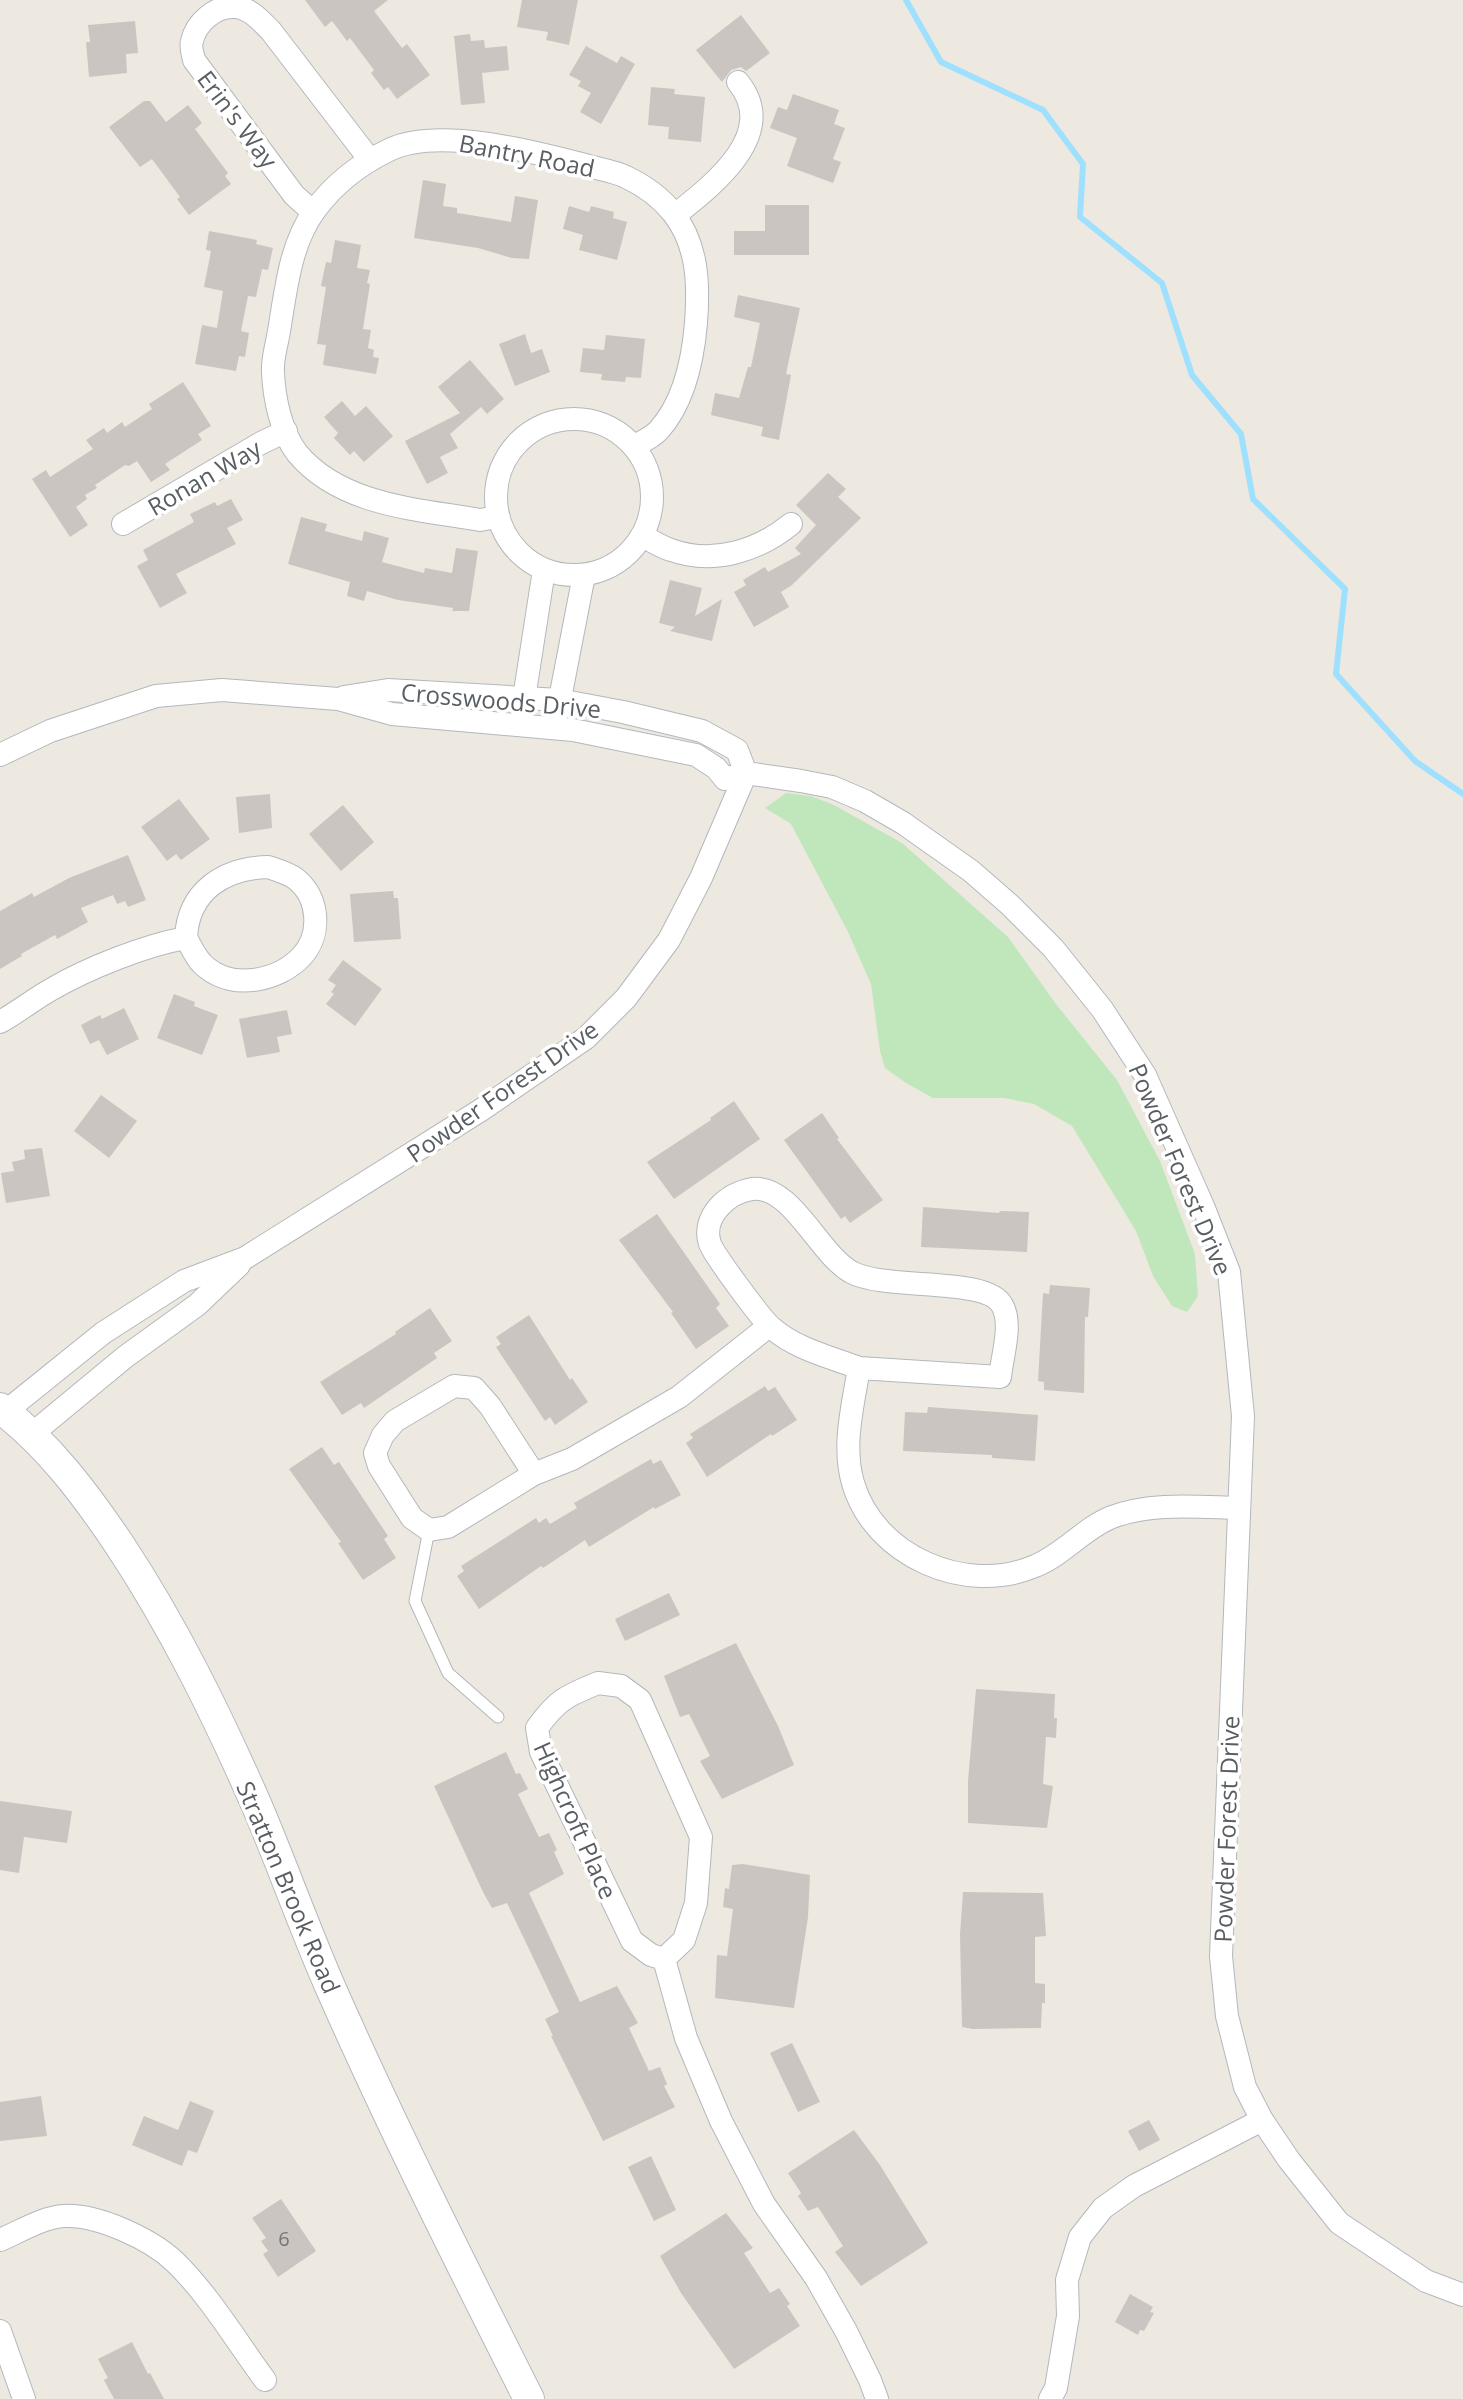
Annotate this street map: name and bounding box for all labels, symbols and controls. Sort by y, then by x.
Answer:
street label: Erin's Way [190,63,286,175]
street label: Bantry Road [456,126,598,184]
street label: Ronan Way [141,431,268,523]
street label: Crosswoods Drive [400,675,602,725]
street label: Powder Forest Drive [400,1012,604,1170]
street label: Powder Forest Drive [1122,1058,1240,1280]
street label: Powder Forest Drive [1206,1715,1246,1943]
street label: Highcroft Place [527,1736,625,1904]
street label: Stratton Brook Road [229,1776,349,1998]
house number: 6 [278,2225,290,2252]

